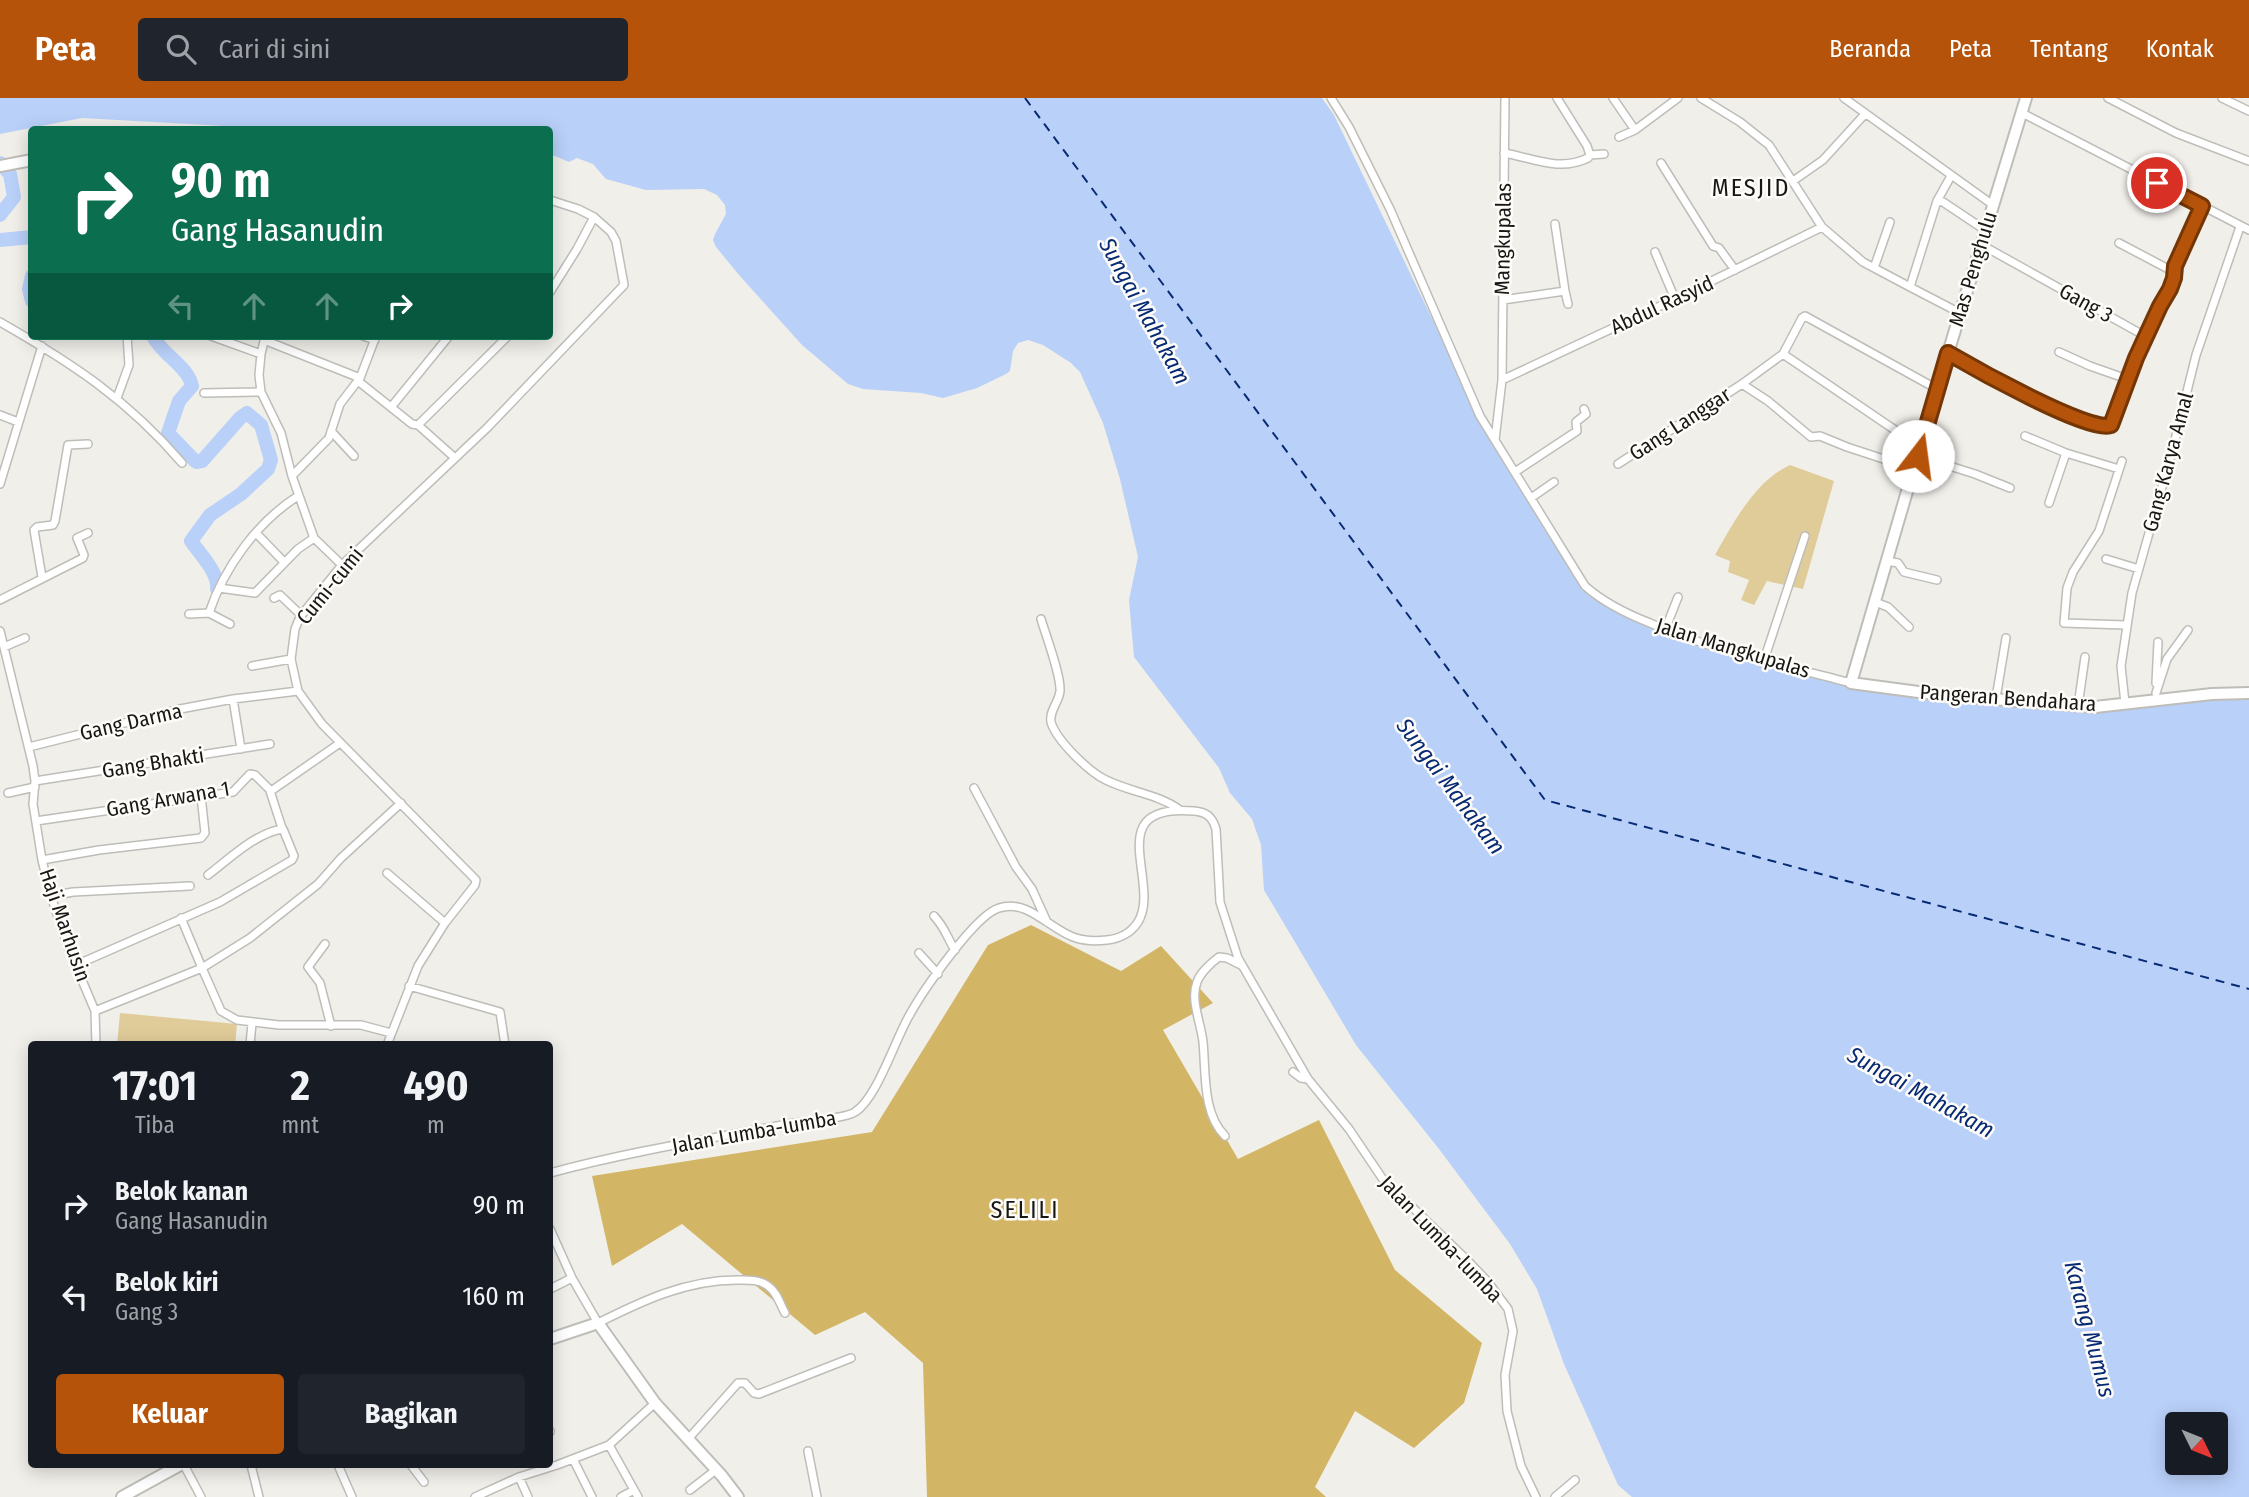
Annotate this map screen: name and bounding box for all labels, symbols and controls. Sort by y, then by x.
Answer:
search box [138,18,628,81]
text: Peta [35,29,96,69]
icon: search [162,30,200,68]
text: Cari di sini [218,34,330,65]
text: Beranda [1829,35,1911,63]
text: Peta [1949,35,1992,63]
text: Tentang [2030,35,2108,63]
text: Kontak [2146,35,2214,63]
text: 90 m [171,151,271,210]
pin [2127,153,2187,213]
icon: right [56,154,147,245]
icon: arrive [2138,164,2176,202]
district label: MESJID [1712,174,1790,202]
street label: Mangkupalas [1489,183,1517,295]
street label: Mas Penghulu [1943,208,2003,330]
text: Gang Hasanudin [171,211,384,249]
water label: Sungai Mahakam [1093,232,1197,389]
street label: Abdul Rasyid [1606,270,1718,340]
street label: Gang 3 [2054,278,2118,328]
icon: left [162,287,200,325]
icon: ahead [235,287,273,325]
icon: ahead [308,287,346,325]
icon: right [381,287,419,325]
street label: Gang Langgar [1624,381,1736,466]
street label: Gang Karya Amal [2137,389,2199,535]
position arrow [1881,419,1955,493]
street label: Cumi-cumi [291,542,369,630]
street label: Jalan Mangkupalas [1653,612,1813,684]
street label: Pangeran Bendahara [1919,679,2097,717]
street label: Gang Darma [77,698,185,746]
water label: Sungai Mahakam [1390,712,1511,860]
street label: Gang Bhakti [100,742,206,784]
street label: Gang Arwana 1 [104,775,232,823]
street label: Haji Marhusin [33,865,97,985]
water label: Sungai Mahakam [1842,1040,1999,1144]
text: 17:01 [112,1061,197,1111]
text: 2 [291,1061,310,1111]
text: 490 [403,1061,469,1111]
street label: Jalan Lumba-lumba [670,1105,838,1159]
text: Tiba [135,1111,175,1139]
text: mnt [282,1111,319,1139]
text: m [427,1111,445,1139]
street label: Jalan Lumba-lumba [1374,1170,1508,1308]
text: Belok kanan [115,1176,248,1207]
icon: right [56,1187,94,1225]
text: 90 m [473,1190,525,1221]
district label: SELILI [991,1196,1060,1224]
text: Gang Hasanudin [115,1207,268,1235]
water label: Karang Mumus [2058,1258,2122,1400]
text: Belok kiri [115,1267,218,1298]
icon: left [56,1278,94,1316]
text: 160 m [462,1281,525,1312]
text: Gang 3 [115,1298,178,1326]
button: Keluar [56,1374,284,1454]
button: Bagikan [298,1374,525,1454]
north arrow [2165,1412,2228,1475]
map controls [2165,1412,2228,1475]

